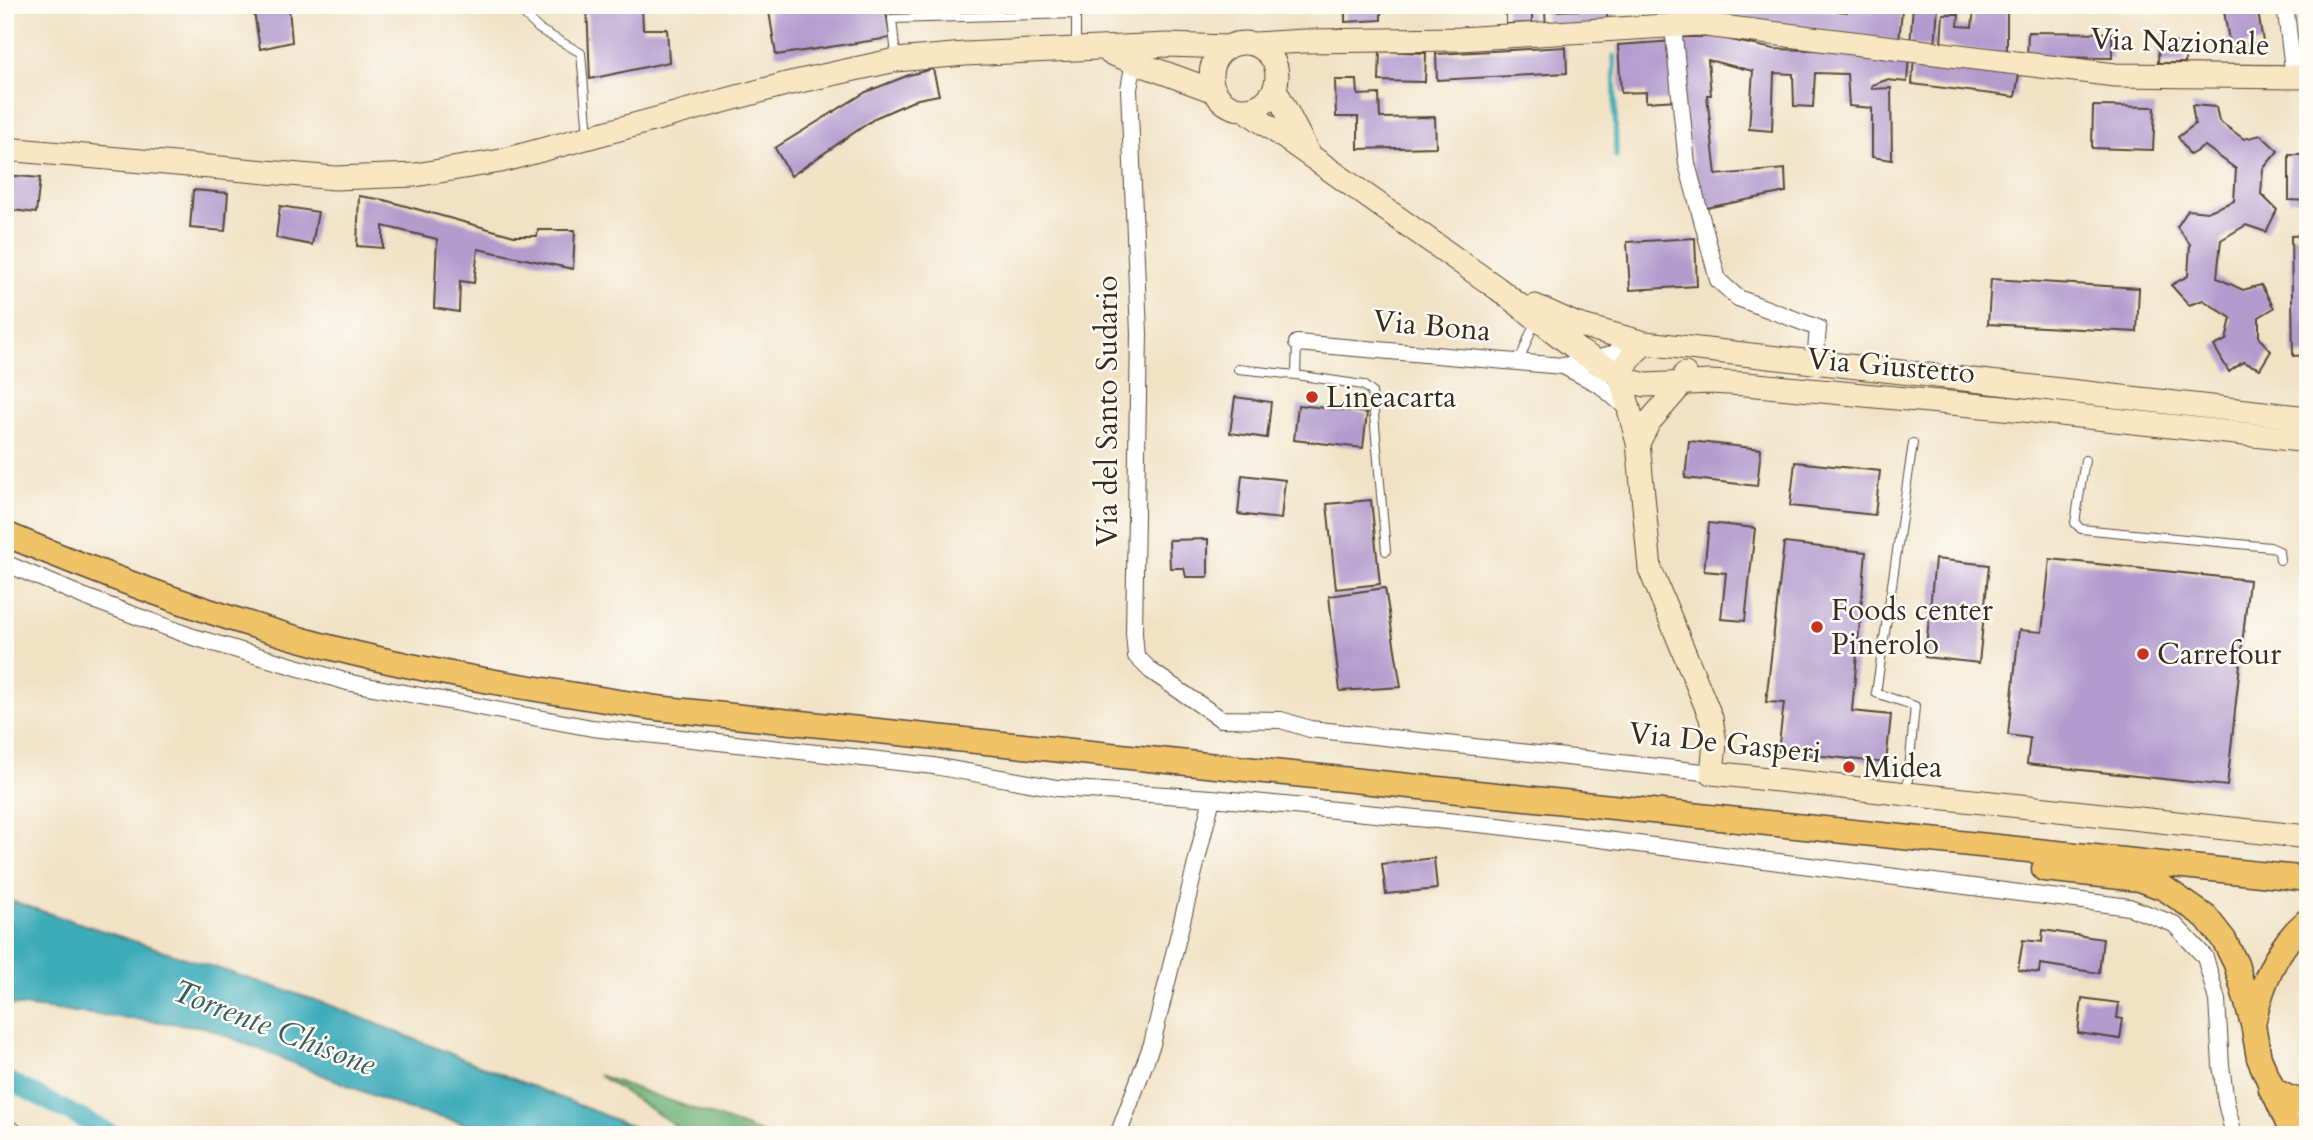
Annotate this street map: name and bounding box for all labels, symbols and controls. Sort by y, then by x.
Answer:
street label: Via Nazionale [2090,18,2270,66]
street label: Via del Santo Sudario [1087,275,1128,547]
street label: Via Bona [1371,300,1493,352]
street label: Via Giustetto [1805,338,1977,394]
place label: Lineacarta [1326,377,1456,418]
marker: Lineacarta [1304,389,1320,405]
place label: Foods center Pinerolo [1831,590,1993,665]
marker: Foods center Pinerolo [1809,619,1825,635]
place label: Carrefour [2157,634,2281,675]
marker: Carrefour [2135,646,2151,662]
street label: Via De Gasperi [1627,713,1823,773]
place label: Midea [1863,747,1942,788]
marker: Midea [1841,759,1857,775]
water label: Torrente Chisone [167,969,382,1087]

